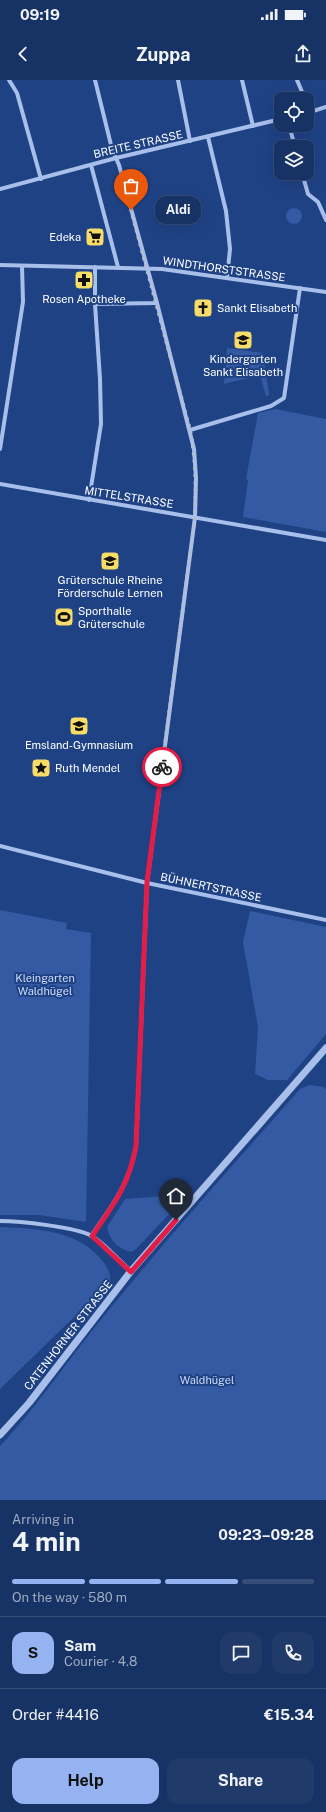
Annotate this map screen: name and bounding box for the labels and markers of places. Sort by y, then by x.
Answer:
pin [114,169,148,210]
callout: Aldi [155,196,201,224]
supermarket icon: Edeka [84,226,106,248]
place label: Edeka [49,231,81,243]
pharmacy icon: Rosen Apotheke [73,269,95,291]
place label: Rosen Apotheke [42,293,126,305]
church icon: Sankt Elisabeth [192,297,214,319]
place label: Sankt Elisabeth [217,302,297,314]
school or university icon: Kindergarten Sankt Elisabeth [232,329,254,351]
place label: Kindergarten Sankt Elisabeth [203,353,283,378]
school or university icon: Grüterschule Rheine Förderschule Lernen [99,550,121,572]
place label: Grüterschule Rheine Förderschule Lernen [57,574,163,599]
place label: Sporthalle Grüterschule [78,605,145,630]
sports icon: Sporthalle Grüterschule [53,606,75,628]
school or university icon: Emsland-Gymnasium [68,715,90,737]
place label: Emsland-Gymnasium [25,739,133,751]
place icon: Ruth Mendel [30,757,52,779]
place label: Ruth Mendel [55,762,120,774]
pin [159,1179,193,1220]

